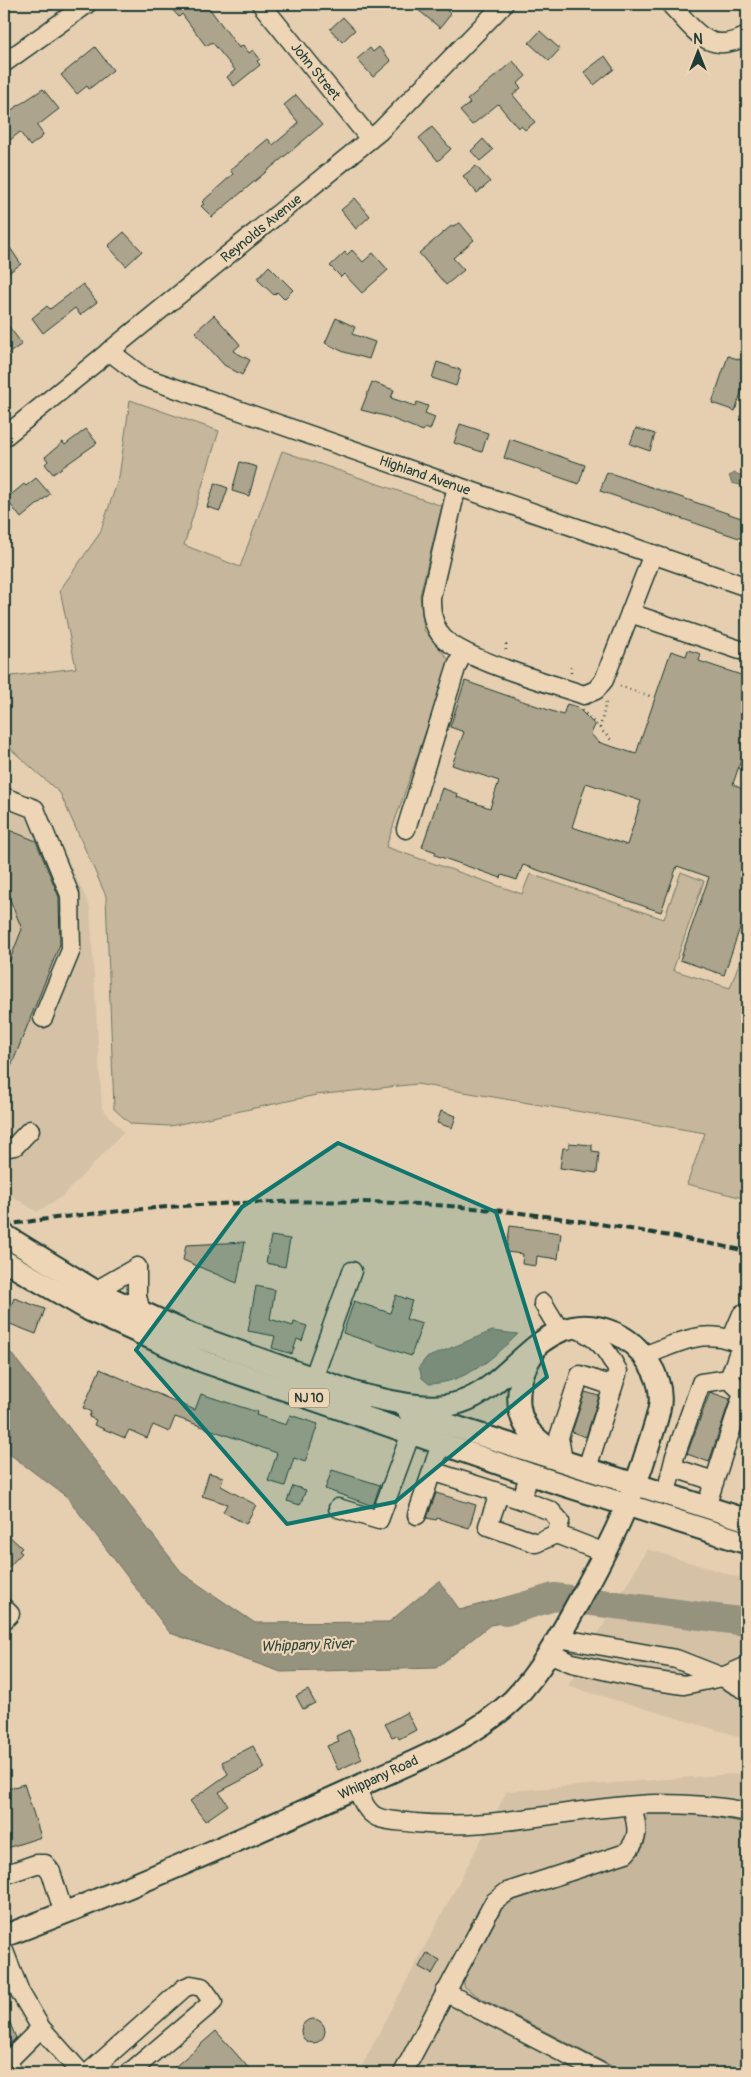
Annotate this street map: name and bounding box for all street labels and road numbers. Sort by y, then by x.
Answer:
street label: John Street [287,39,344,104]
street label: Reynolds Avenue [217,190,305,266]
street label: Highland Avenue [377,452,473,499]
road number: NJ 10 [289,1389,329,1408]
street label: Whippany Road [336,1751,421,1803]

